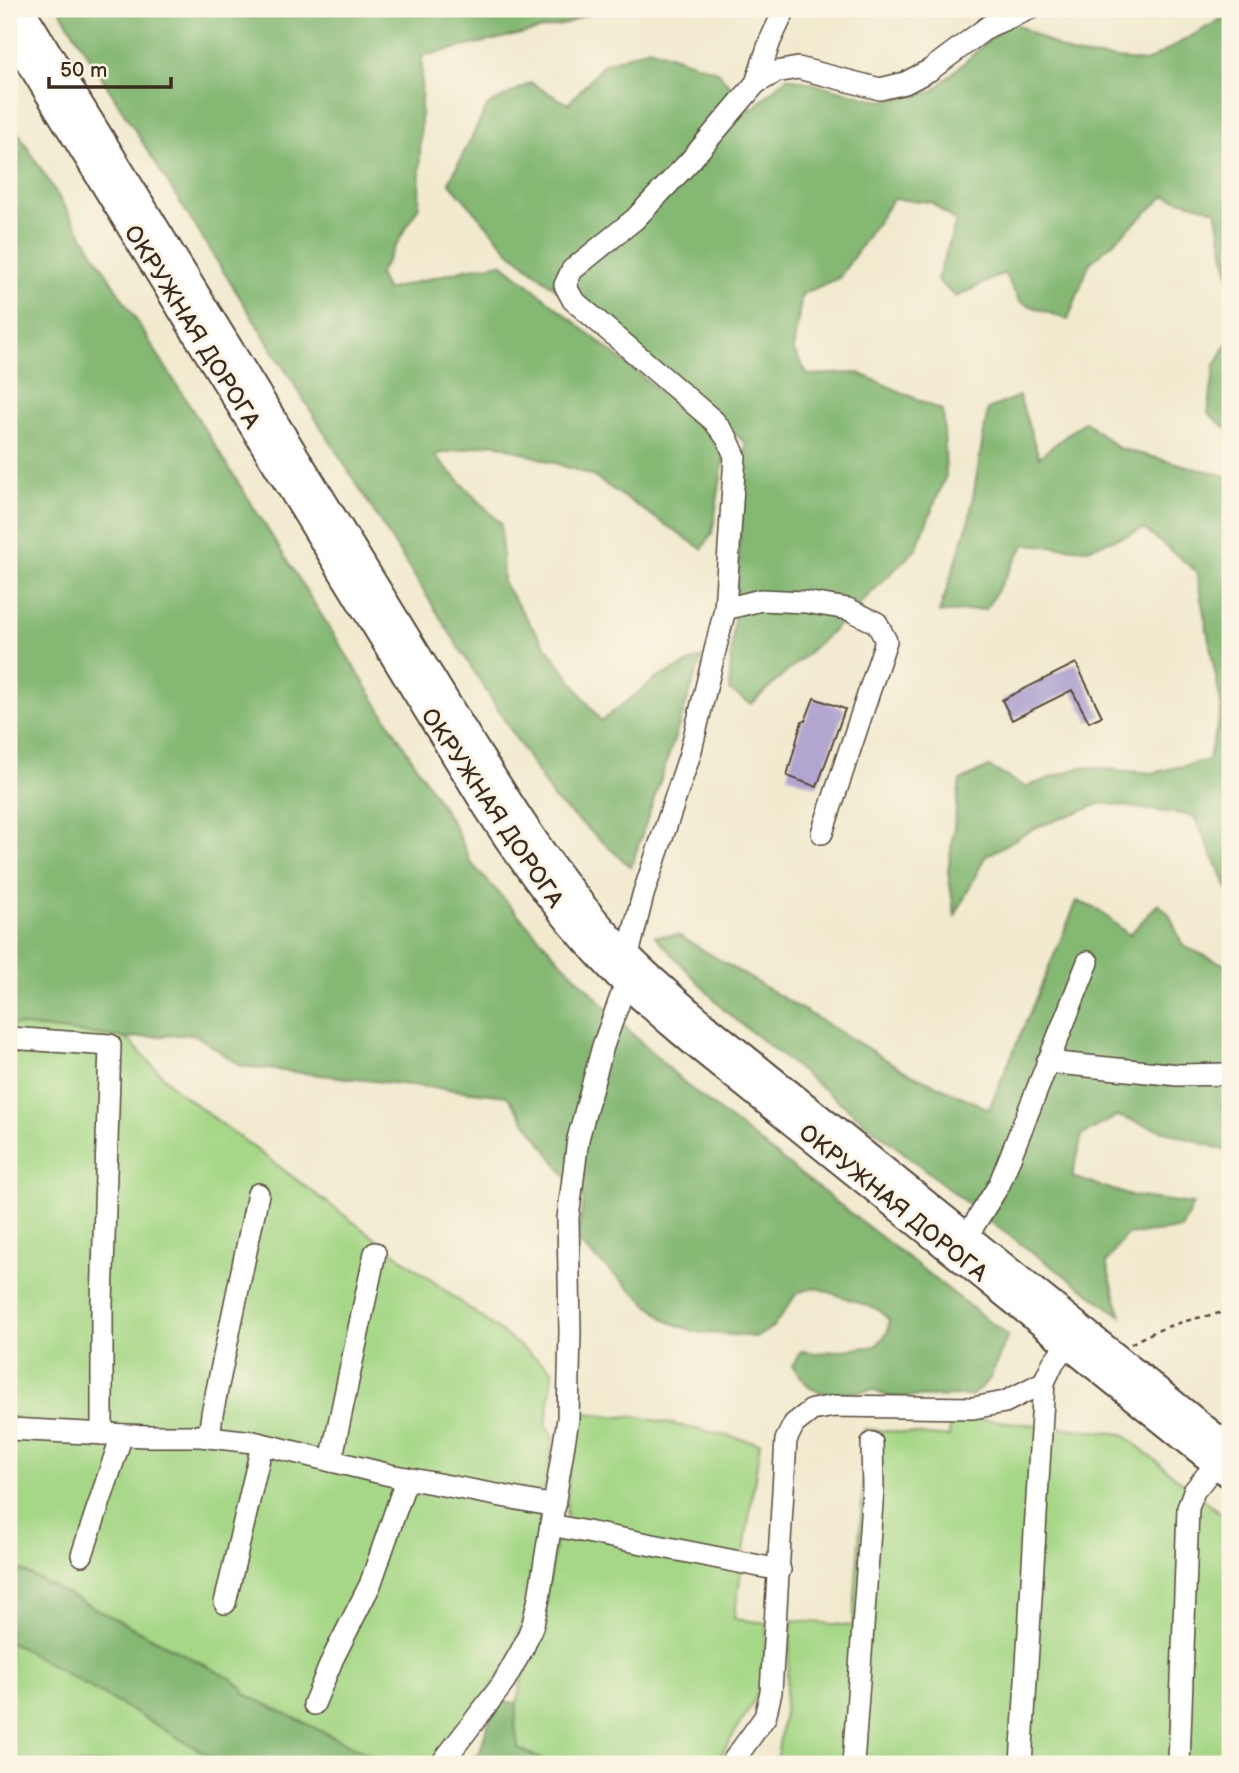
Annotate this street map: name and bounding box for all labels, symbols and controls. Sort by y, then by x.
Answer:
scale bar [49,46,172,90]
text: 50 m [60,58,107,83]
street label: ОКРУЖНАЯ ДОРОГА [118,220,267,434]
street label: ОКРУЖНАЯ ДОРОГА [414,703,570,914]
street label: ОКРУЖНАЯ ДОРОГА [793,1118,994,1288]

